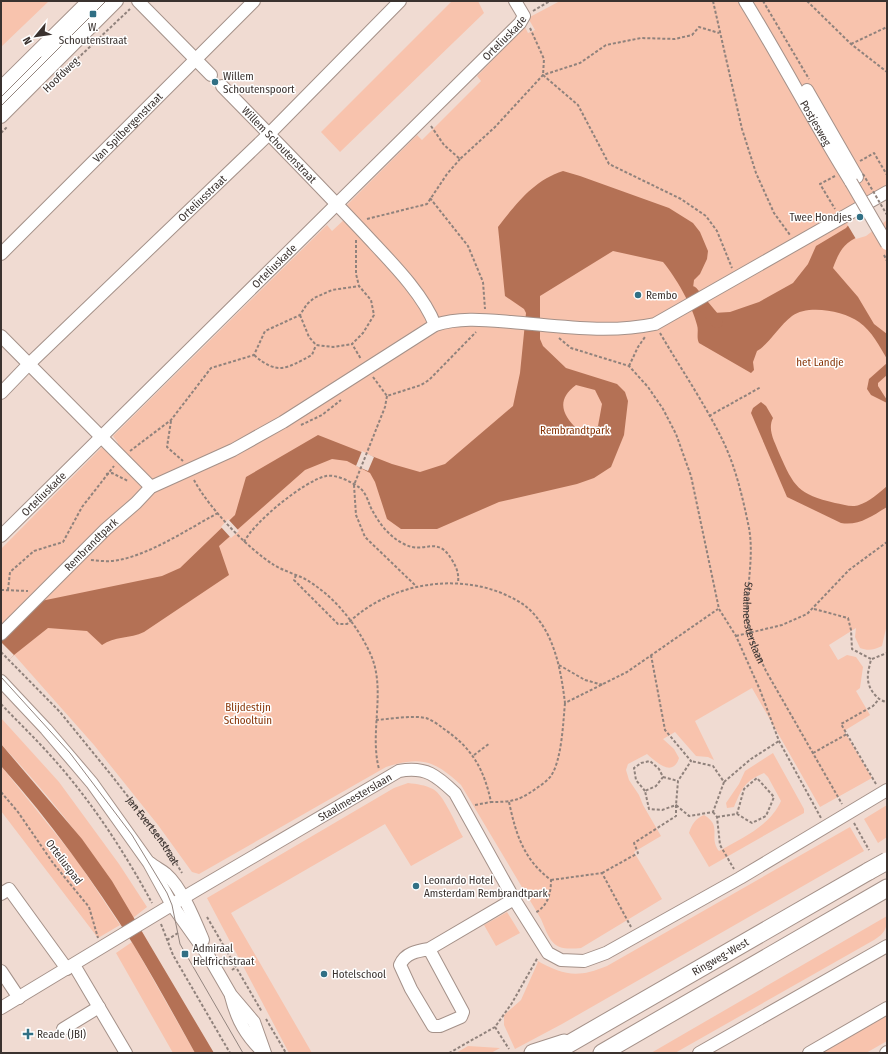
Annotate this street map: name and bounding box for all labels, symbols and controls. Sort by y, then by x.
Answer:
marker: W. Schoutenstraat [88,9,98,19]
street label: Orteliuskade [480,14,529,63]
north arrow [16,16,56,56]
place label: W. Schoutenstraat [59,21,128,47]
text: N [20,35,35,47]
street label: Hoofdweg [40,54,82,95]
place label: Willem Schoutenspoort [223,70,295,96]
marker: Willem Schoutenspoort [210,77,220,87]
street label: Van Spilbergenstraat [90,90,165,165]
street label: Postjesweg [798,98,834,149]
street label: Willem Schoutenstraat [239,104,320,186]
street label: Orteliusstraat [175,172,229,224]
place label: Twee Hondjes [790,211,852,224]
marker: Twee Hondjes [855,212,865,222]
street label: Orteliuskade [249,241,299,291]
place label: Rembo [646,289,678,302]
marker: Rembo [633,290,643,300]
park label: het Landje [796,356,844,369]
park label: Rembrandtpark [540,424,611,437]
street label: Orteliuskade [19,469,69,519]
street label: Rembrandtpark [61,515,121,574]
street label: Staalmeesterslaan [740,582,768,665]
park label: Blijdestijn Schooltuin [224,701,272,727]
street label: Staalmeesterslaan [316,770,394,824]
street label: Jan Evertsenstraat [124,794,182,868]
street label: Orteliuspad [43,837,85,887]
place label: Leonardo Hotel Amsterdam Rembrandtpark [424,874,548,900]
marker: Leonardo Hotel Amsterdam Rembrandtpark [411,881,421,891]
street label: Ringweg-West [690,935,751,978]
place label: Admiraal Helfrichstraat [193,942,255,968]
marker: Admiraal Helfrichstraat [180,949,190,959]
place label: Hotelschool [332,968,386,981]
marker: Hotelschool [319,969,329,979]
marker: Reade (JBI) [22,1028,34,1040]
place label: Reade (JBI) [37,1028,86,1041]

